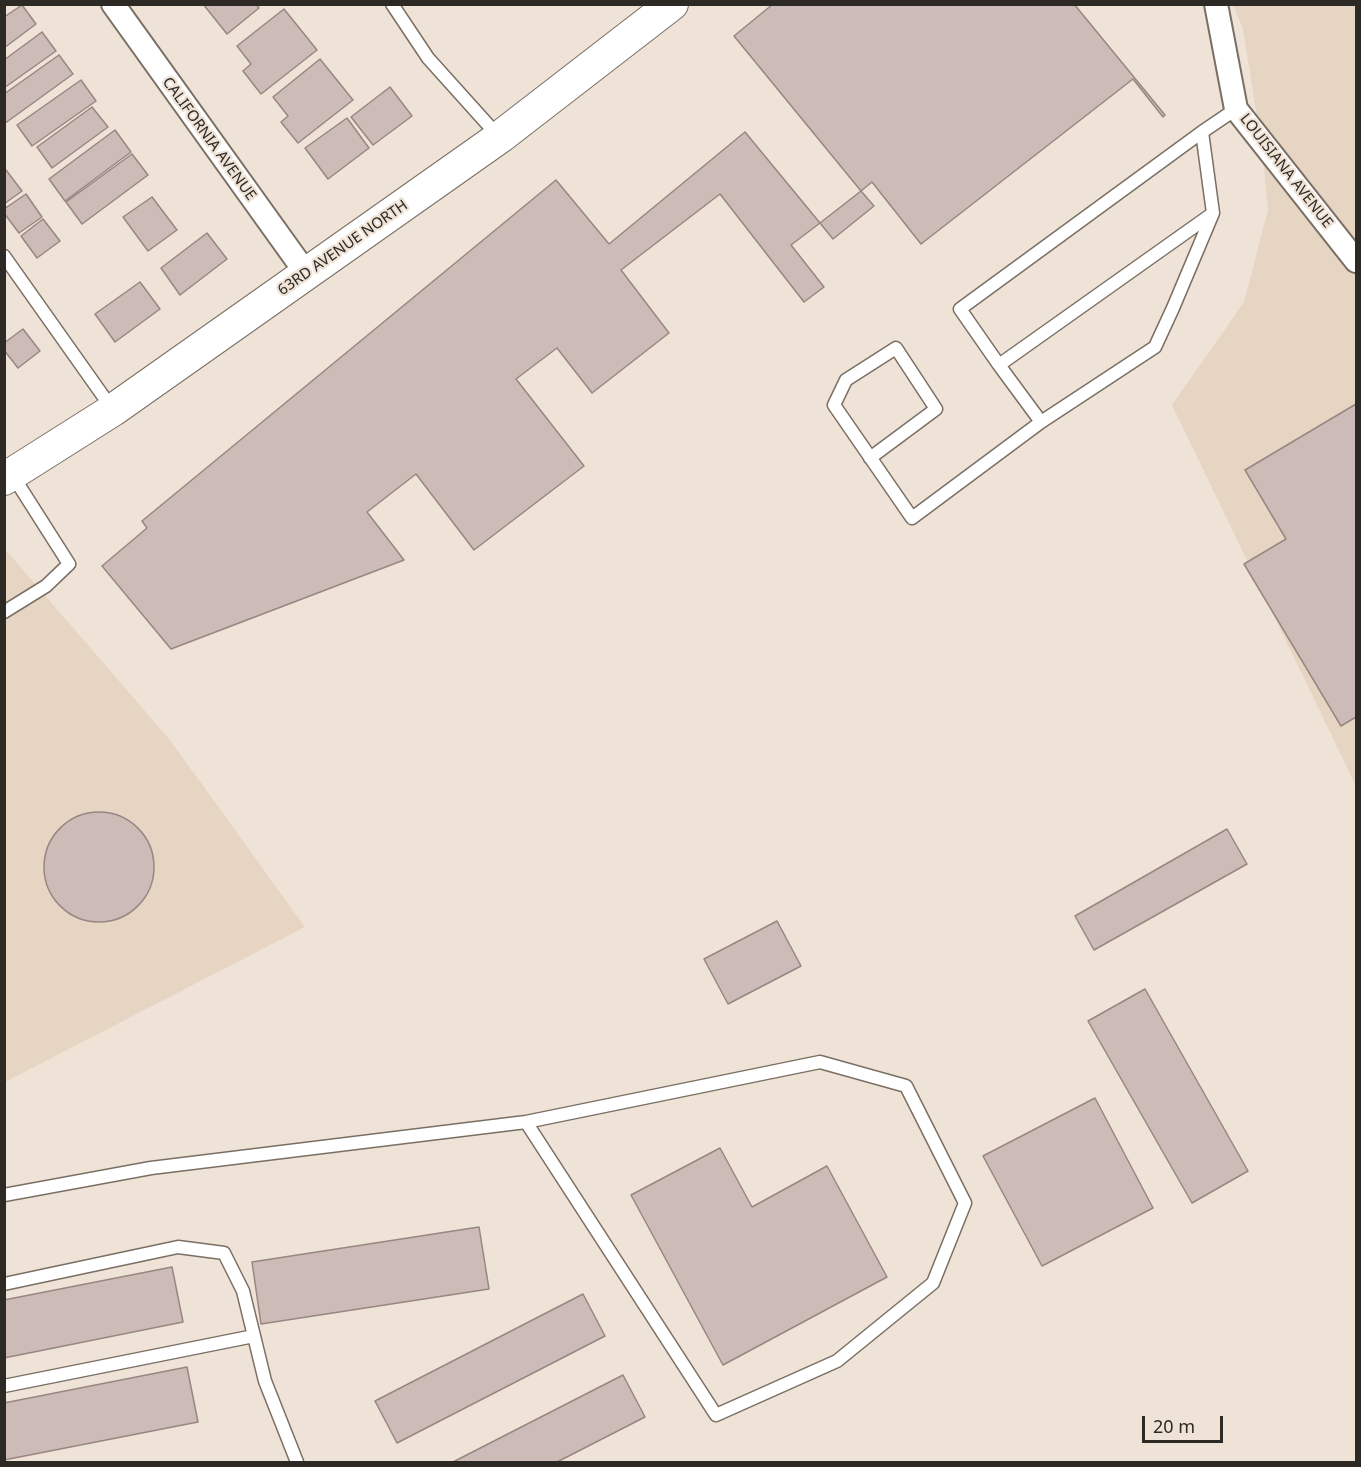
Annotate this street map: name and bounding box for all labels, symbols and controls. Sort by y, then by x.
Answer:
street label: CALIFORNIA AVENUE [158,74,260,204]
street label: LOUISIANA AVENUE [1236,110,1336,232]
street label: 63RD AVENUE NORTH [275,196,411,300]
scale bar [1145,1404,1226,1442]
text: 20 m [1153,1414,1195,1438]

